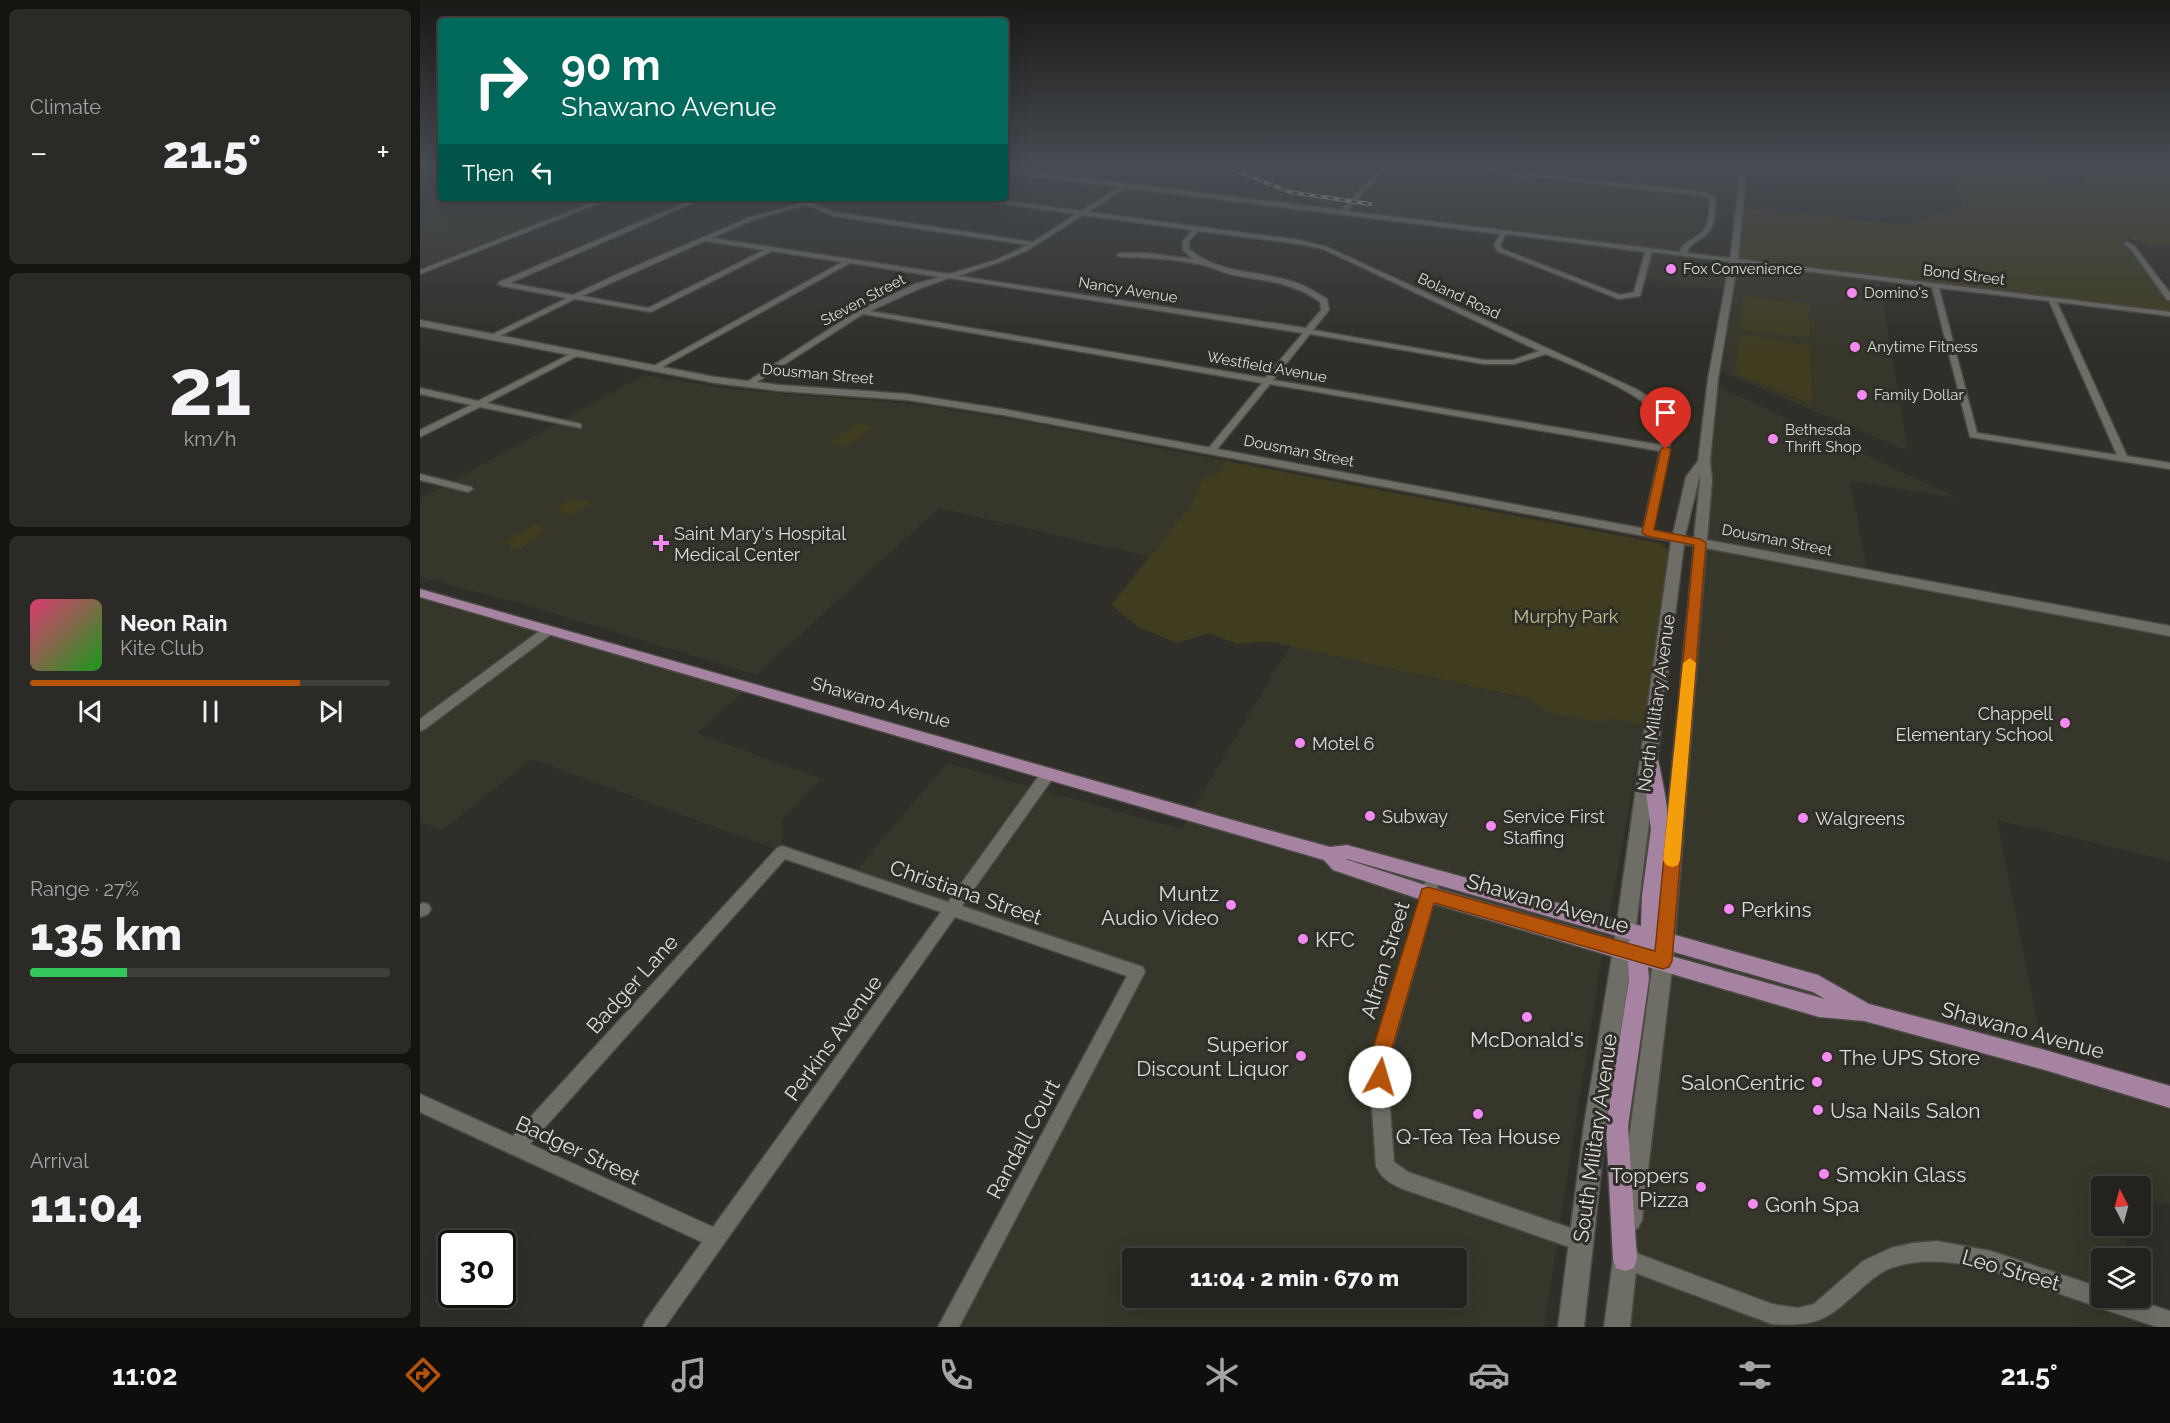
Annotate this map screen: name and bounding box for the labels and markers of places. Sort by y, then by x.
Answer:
place label: Fox Convenience [1683,260,1802,278]
marker: Fox Convenience [1664,262,1678,276]
place label: Domino's [1864,284,1928,302]
marker: Domino's [1845,286,1859,300]
place label: Anytime Fitness [1867,338,1978,356]
marker: Anytime Fitness [1848,340,1862,354]
place label: Family Dollar [1874,386,1964,404]
pin [1640,387,1691,449]
marker: Family Dollar [1855,388,1869,402]
place label: Bethesda Thrift Shop [1785,421,1861,456]
marker: Bethesda Thrift Shop [1766,432,1780,446]
place label: Saint Mary's Hospital Medical Center [674,523,846,565]
marker: Saint Mary's Hospital Medical Center [652,534,670,552]
place label: Chappell Elementary School [1895,703,2053,745]
marker: Chappell Elementary School [2058,716,2072,730]
place label: Motel 6 [1312,733,1375,754]
marker: Motel 6 [1293,736,1307,750]
place label: Subway [1382,806,1448,827]
place label: Service First Staffing [1503,806,1605,848]
place label: Walgreens [1815,808,1905,829]
marker: Subway [1363,809,1377,823]
marker: Walgreens [1796,811,1810,825]
marker: Service First Staffing [1484,819,1498,833]
place label: Muntz Audio Video [1101,881,1219,930]
place label: Perkins [1741,897,1812,922]
marker: Muntz Audio Video [1224,898,1238,912]
marker: Perkins [1722,902,1736,916]
place label: KFC [1315,927,1355,952]
marker: KFC [1296,932,1310,946]
marker: McDonald's [1520,1010,1534,1024]
place label: McDonald's [1470,1027,1584,1052]
place label: Superior Discount Liquor [1136,1032,1290,1081]
place label: The UPS Store [1839,1045,1980,1070]
marker: Superior Discount Liquor [1294,1049,1308,1063]
marker: The UPS Store [1820,1050,1834,1064]
place label: SalonCentric [1681,1070,1805,1095]
marker: SalonCentric [1810,1075,1824,1089]
place label: Usa Nails Salon [1830,1098,1981,1123]
marker: Usa Nails Salon [1811,1103,1825,1117]
marker: Q-Tea Tea House [1471,1107,1485,1121]
place label: Q-Tea Tea House [1396,1124,1560,1149]
place label: Smokin Glass [1836,1162,1966,1187]
place label: Toppers Pizza [1610,1163,1689,1212]
marker: Smokin Glass [1817,1167,1831,1181]
marker: Toppers Pizza [1694,1180,1708,1194]
place label: Gonh Spa [1765,1192,1860,1217]
marker: Gonh Spa [1746,1197,1760,1211]

